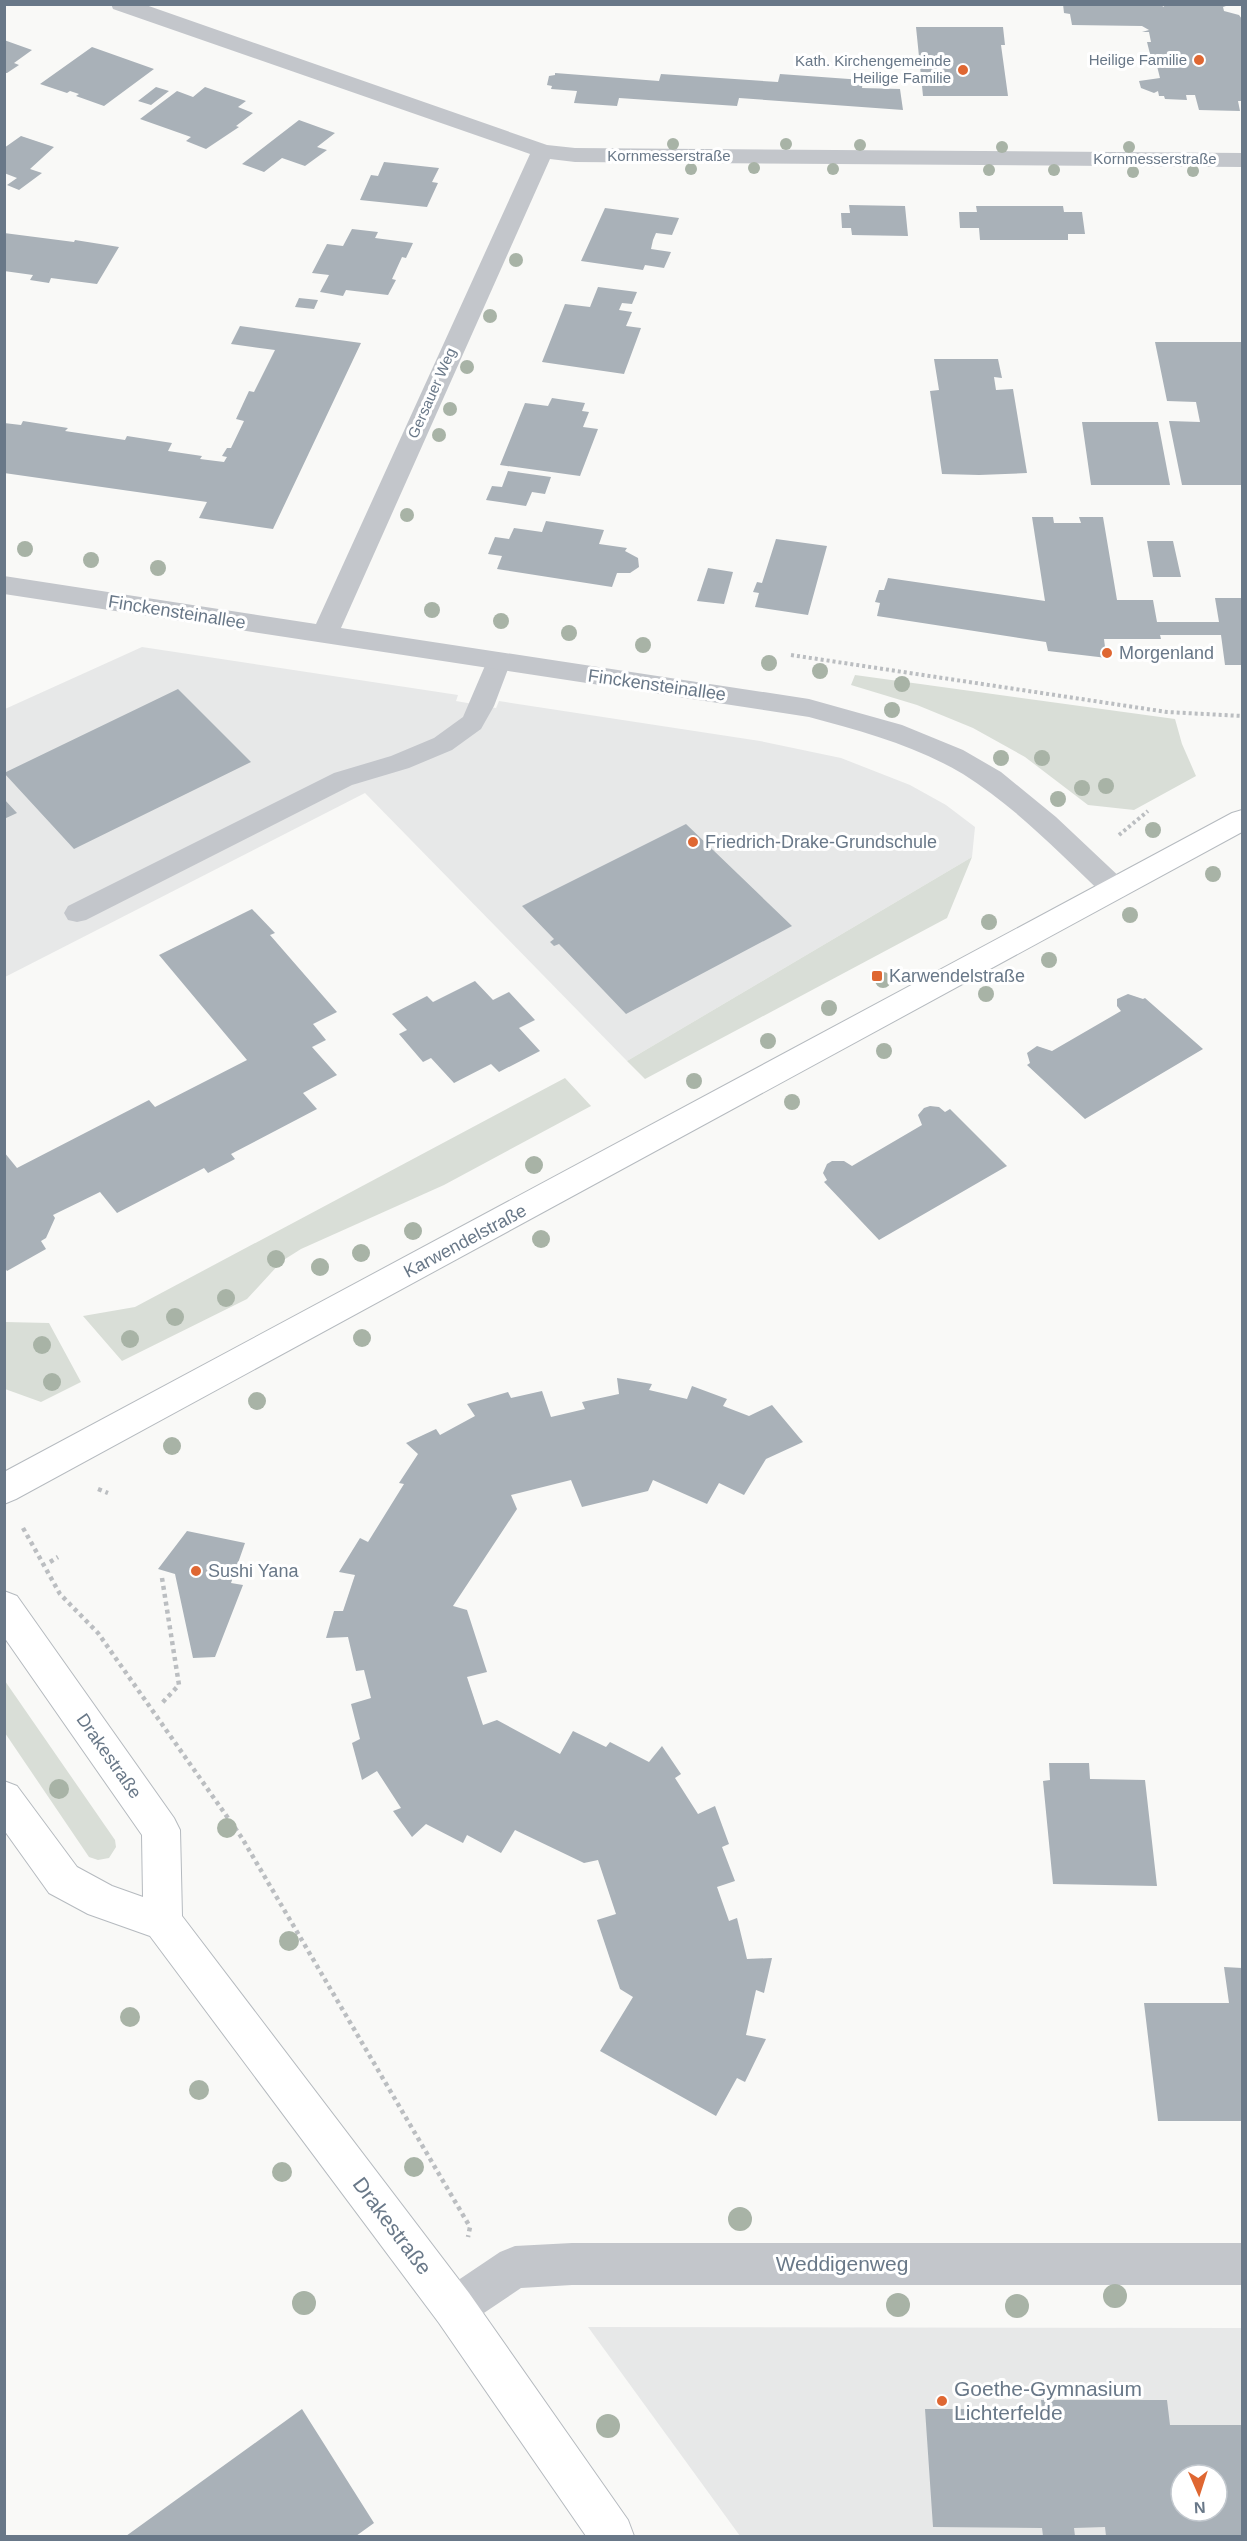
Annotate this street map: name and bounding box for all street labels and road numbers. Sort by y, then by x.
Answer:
street label: Kornmesserstraße [607,147,731,164]
street label: Kornmesserstraße [1093,150,1217,167]
street label: Gersauer Weg [404,345,459,441]
street label: Finckensteinallee [107,591,247,633]
street label: Finckensteinallee [587,665,727,705]
street label: Karwendelstraße [400,1200,530,1282]
street label: Drakestraße [72,1710,146,1802]
street label: Drakestraße [348,2173,436,2279]
street label: Weddigenweg [776,2252,908,2275]

